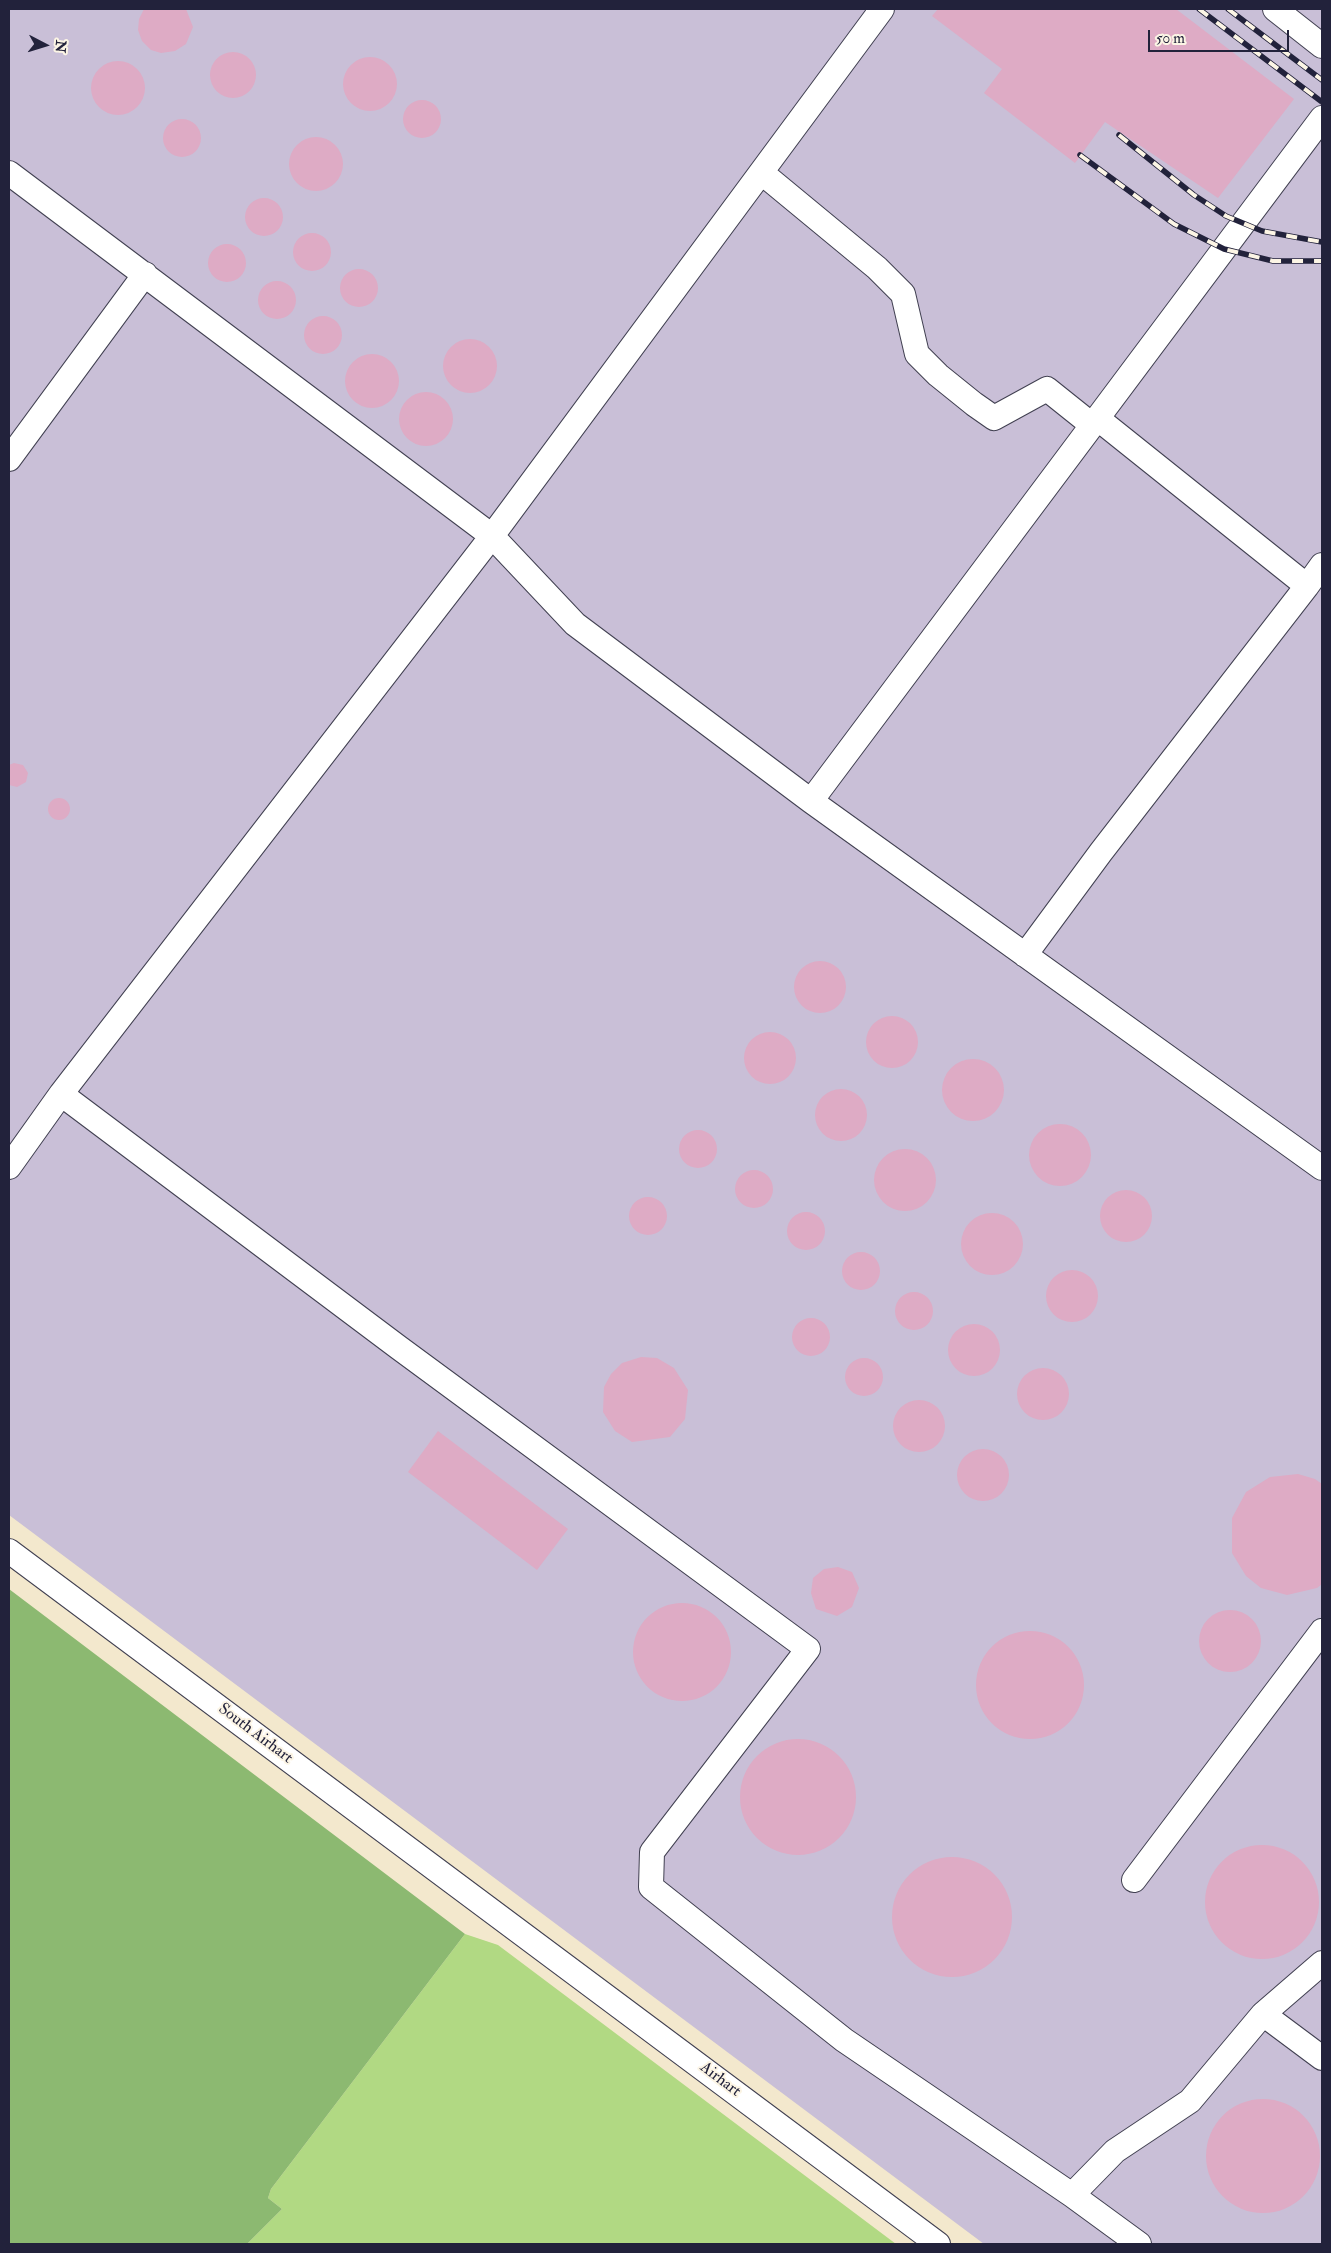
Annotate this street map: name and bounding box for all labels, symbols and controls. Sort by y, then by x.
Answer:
north arrow [20,20,70,70]
scale bar [1151,20,1292,52]
text: 50 m [1156,29,1185,48]
text: N [51,39,69,53]
street label: South Airhart [214,1700,296,1768]
street label: Airhart [696,2058,744,2102]

